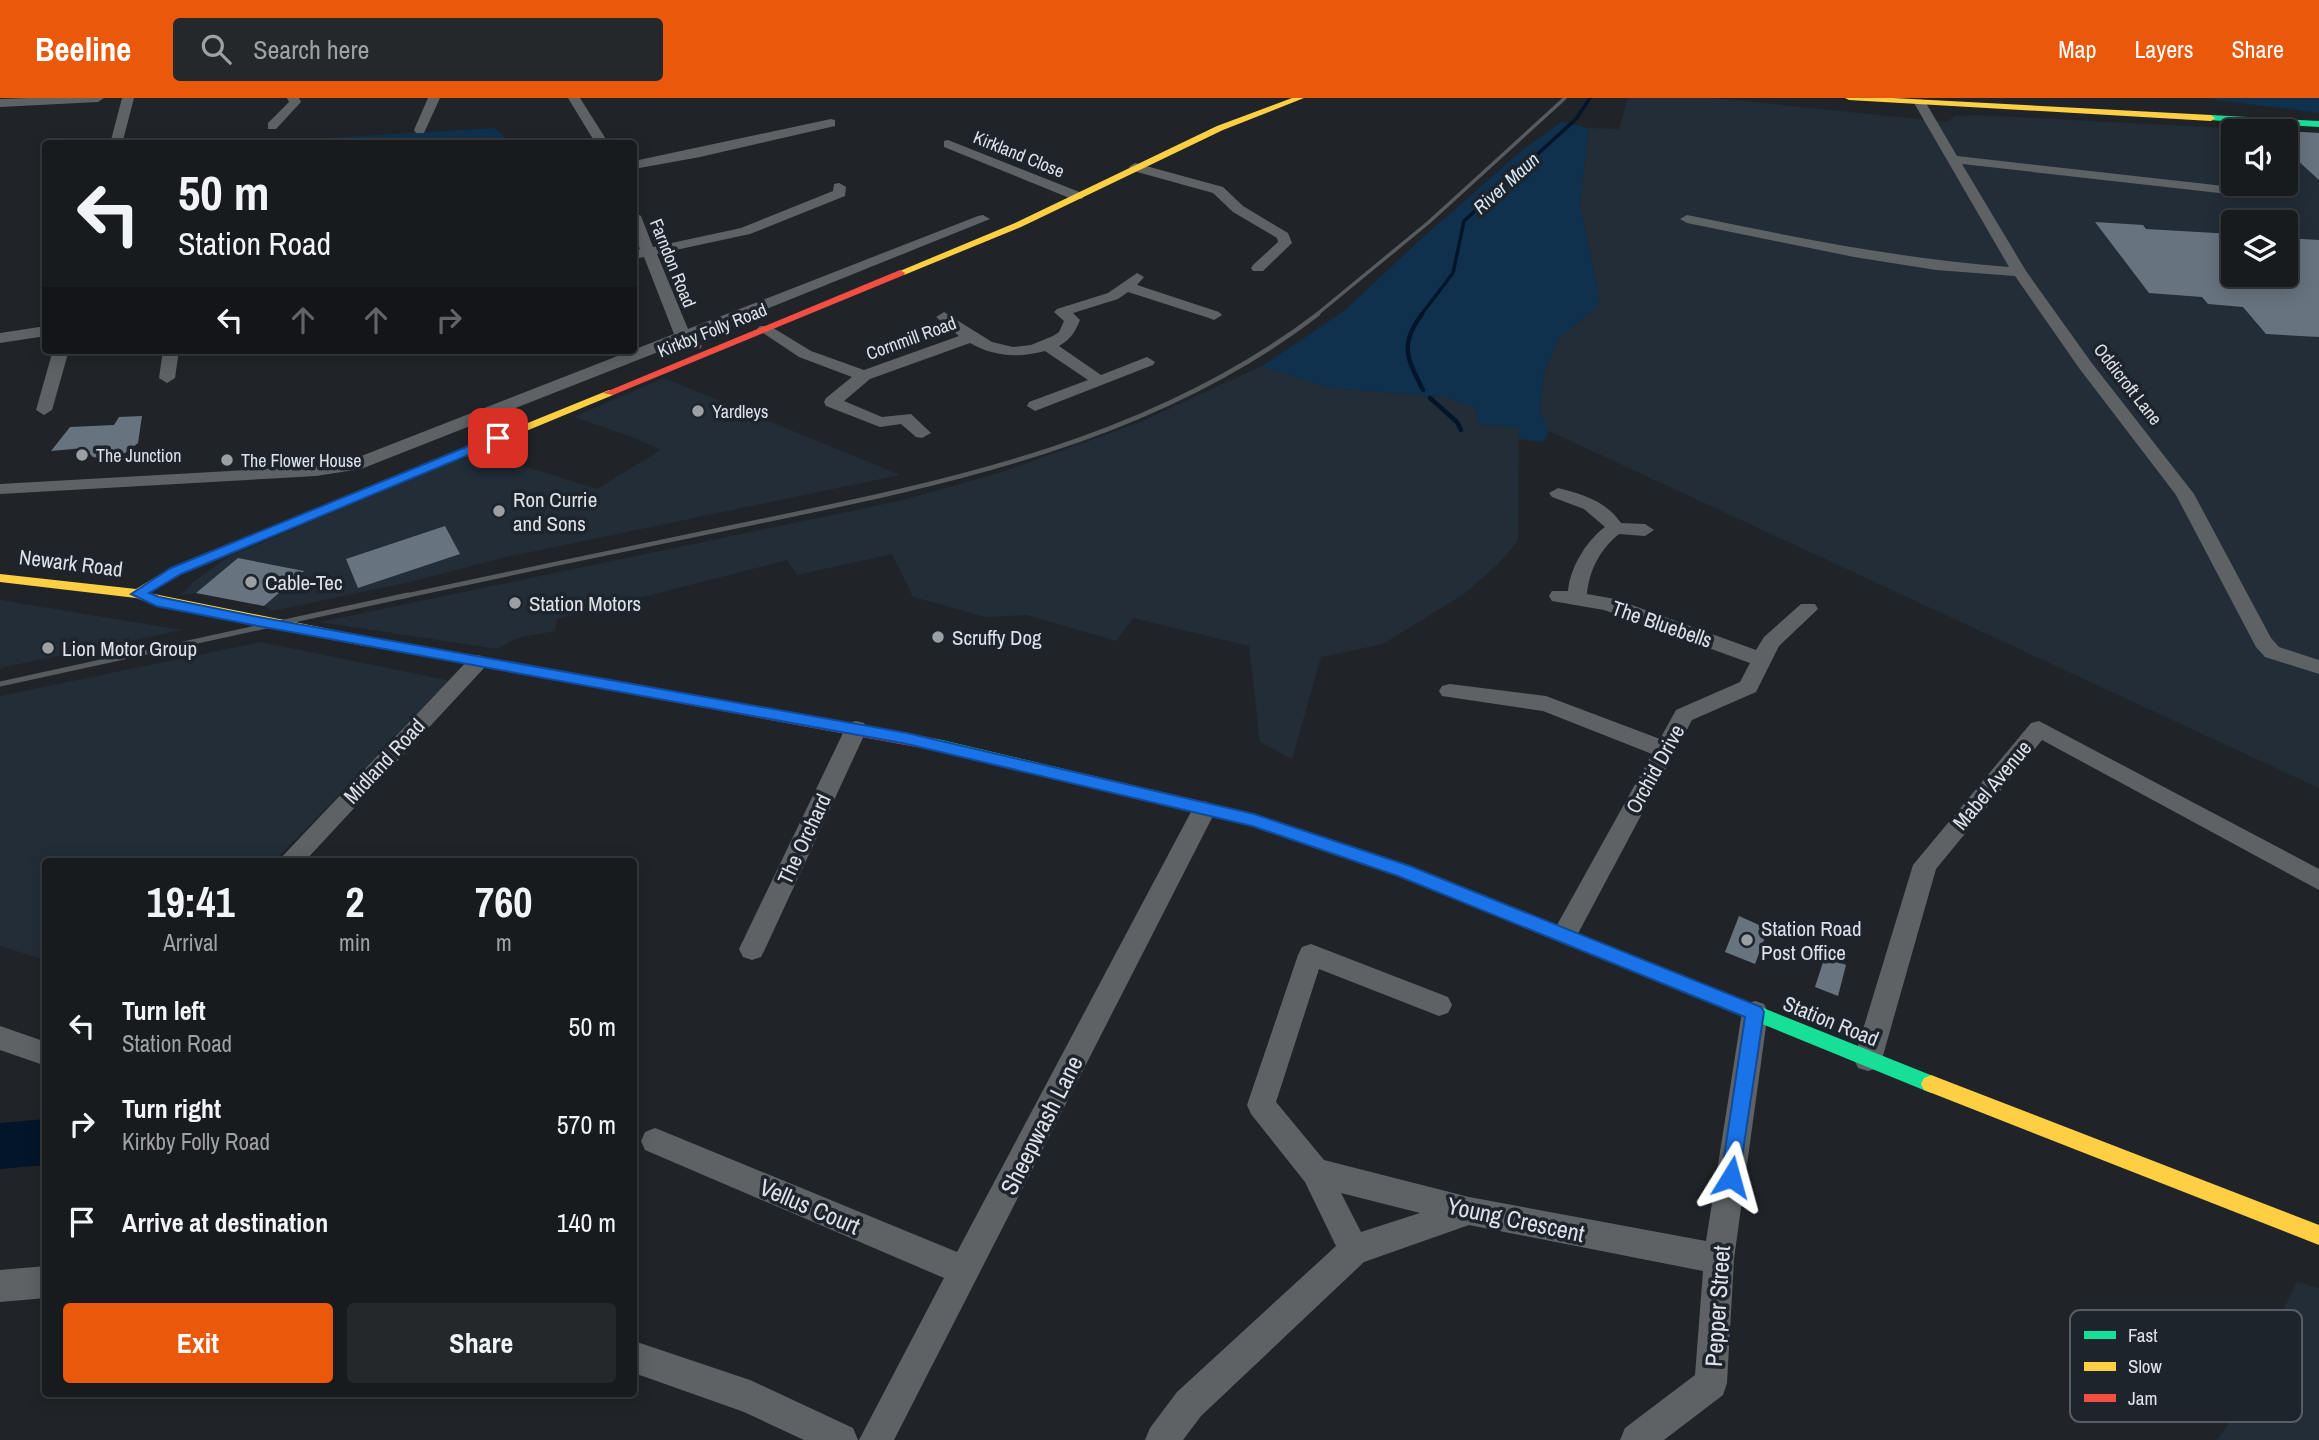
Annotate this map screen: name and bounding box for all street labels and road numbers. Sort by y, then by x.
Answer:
street label: Kirkland Close [970,124,1068,184]
street label: Farndon Road [644,215,702,311]
street label: Kirkby Folly Road [654,297,770,363]
street label: Cornmill Road [862,310,960,366]
street label: Oddicroft Lane [2088,338,2168,430]
street label: Newark Road [17,542,125,584]
street label: The Bluebells [1608,593,1716,655]
street label: Midland Road [337,712,431,810]
street label: Orchid Drive [1619,719,1691,819]
street label: Mabel Avenue [1946,734,2038,836]
street label: The Orchard [770,789,838,889]
street label: Station Road [1779,989,1883,1053]
street label: Sheepwash Lane [992,1050,1090,1200]
street label: Vellus Court [755,1171,866,1242]
street label: Young Crescent [1444,1189,1588,1249]
street label: Pepper Street [1697,1244,1737,1368]

